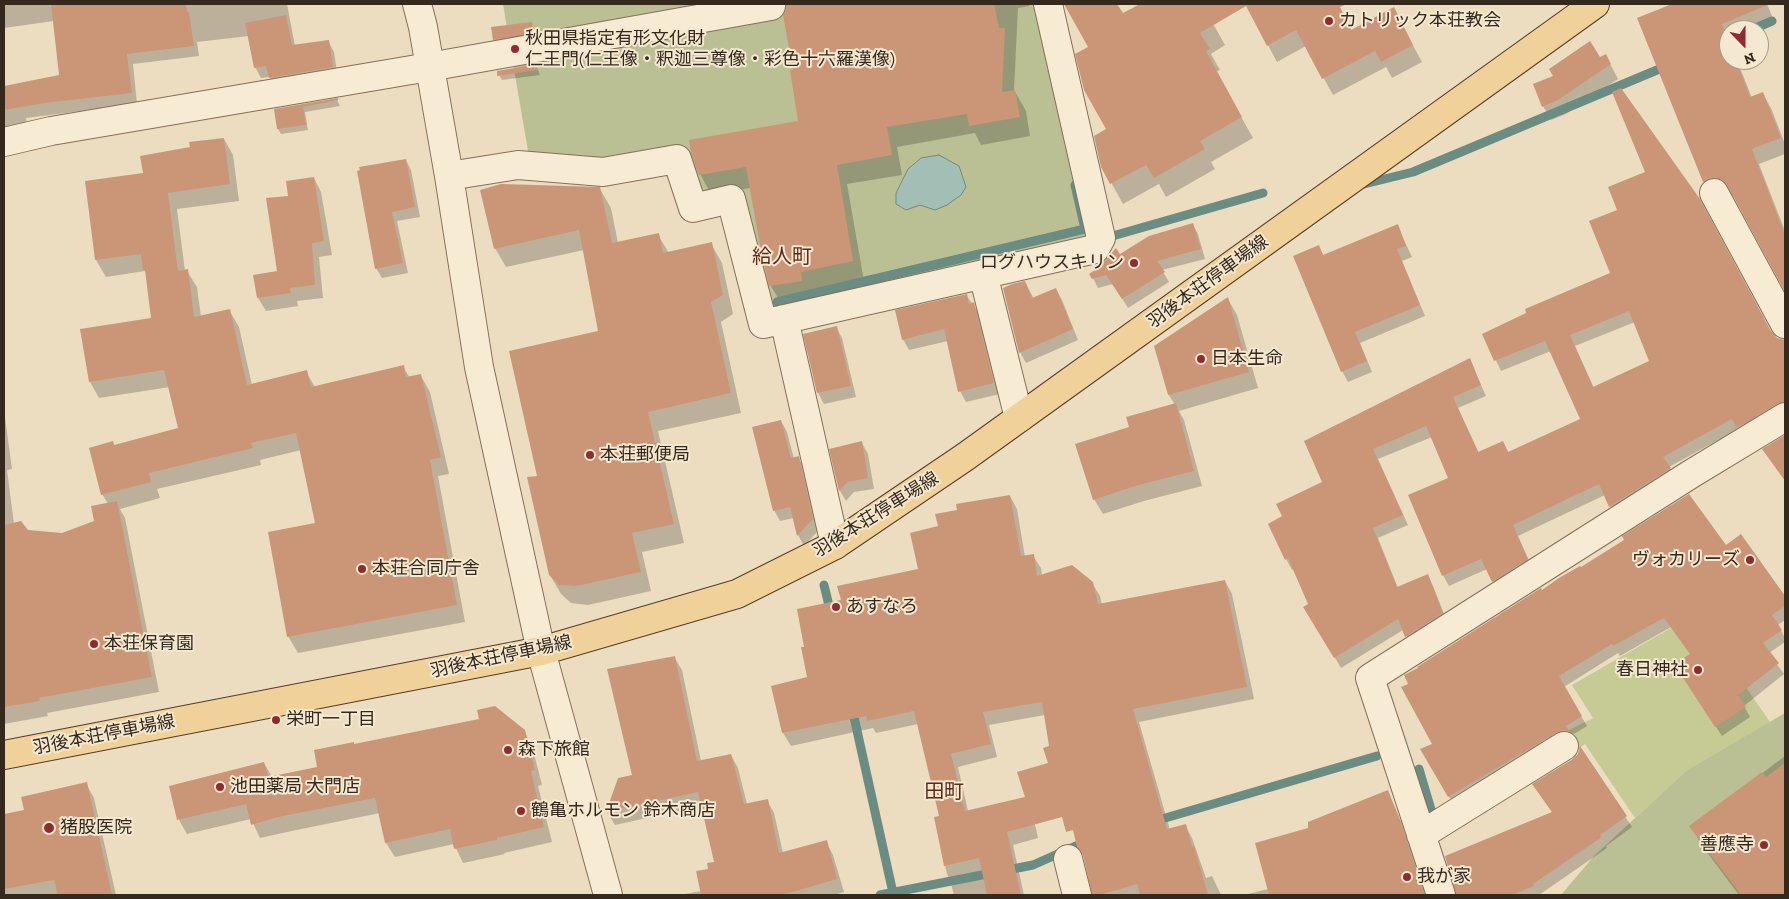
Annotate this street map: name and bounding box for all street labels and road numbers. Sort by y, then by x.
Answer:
street label: 羽後本荘停車場線 [1143,231,1273,333]
street label: 羽後本荘停車場線 [809,468,943,562]
street label: 羽後本荘停車場線 [428,631,574,683]
street label: 羽後本荘停車場線 [31,711,177,759]

